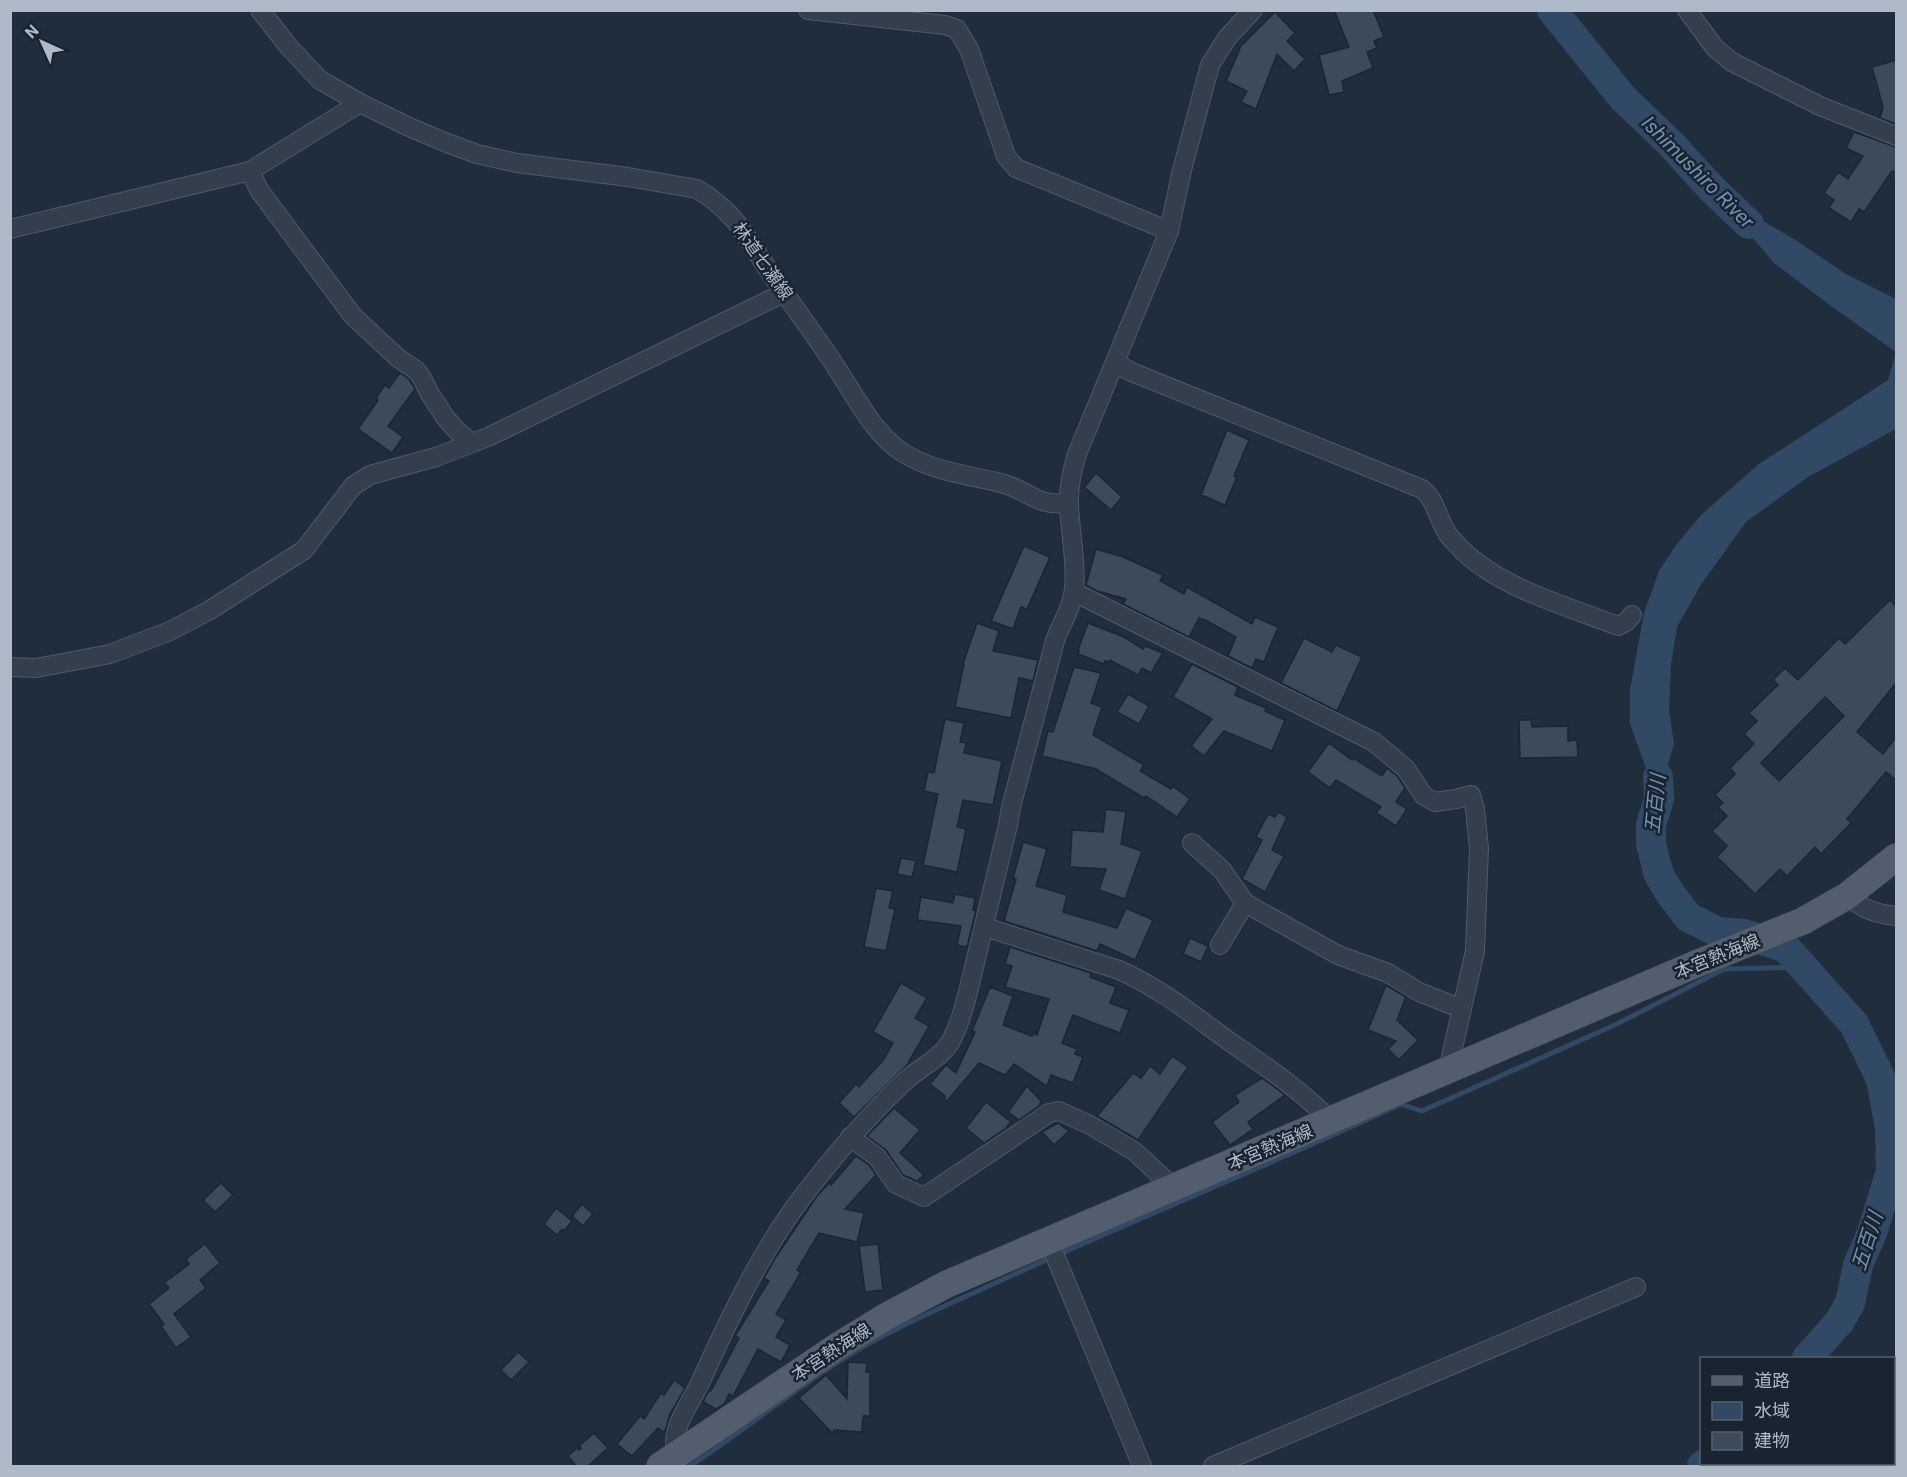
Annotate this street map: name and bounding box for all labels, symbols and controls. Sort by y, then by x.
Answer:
north arrow [12,12,72,72]
text: N [21,21,42,42]
water label: Ishimushiro River [1637,111,1760,234]
street label: 林道七瀬線 [729,218,797,304]
water label: 五百川 [1640,771,1670,835]
street label: 本宮熱海線 [1671,929,1763,983]
street label: 本宮熱海線 [1224,1120,1316,1174]
water label: 五百川 [1846,1207,1888,1273]
street label: 本宮熱海線 [788,1319,874,1385]
legend [1700,1357,1895,1465]
text: 道路 [1754,1370,1790,1391]
text: 水域 [1754,1400,1790,1421]
text: 建物 [1754,1430,1790,1451]

